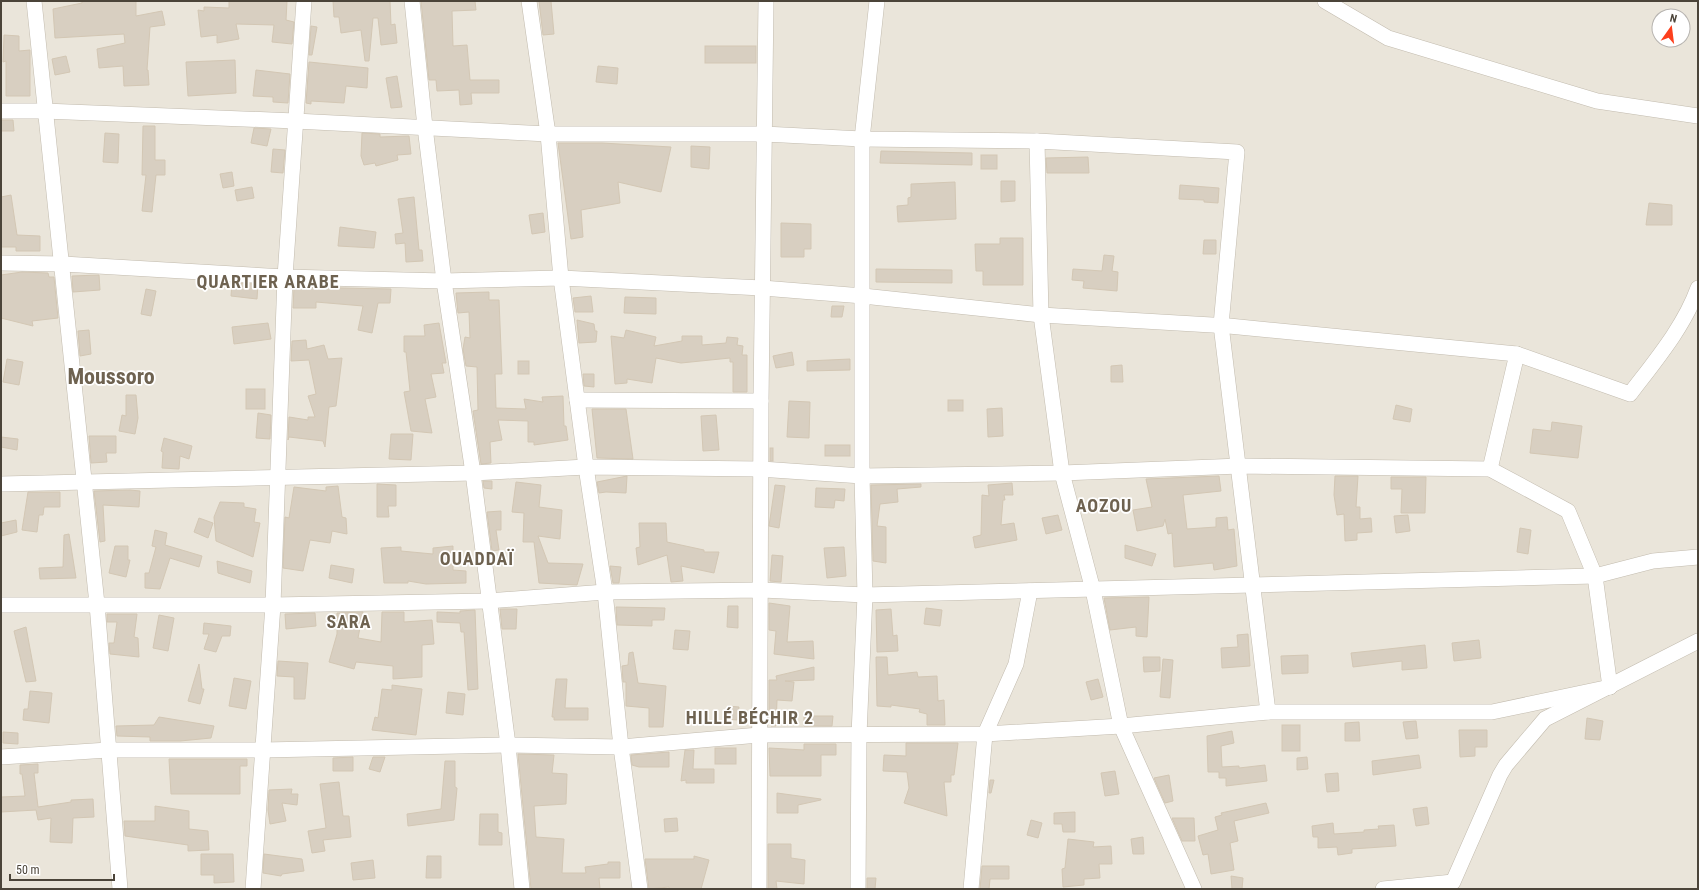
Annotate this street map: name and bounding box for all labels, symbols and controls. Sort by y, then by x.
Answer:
north arrow [1651,8,1691,48]
text: N [1668,12,1678,26]
district label: QUARTIER ARABE [196,271,340,292]
district label: Moussoro [67,364,155,389]
district label: AOZOU [1076,495,1132,516]
district label: OUADDAÏ [440,548,514,569]
district label: SARA [326,611,372,632]
district label: HILLÉ BÉCHIR 2 [686,707,814,728]
scale bar [10,856,114,882]
text: 50 m [16,863,40,877]

